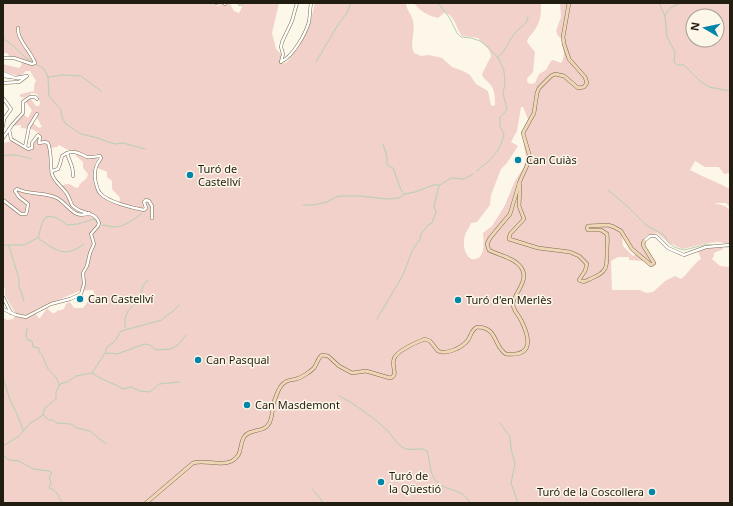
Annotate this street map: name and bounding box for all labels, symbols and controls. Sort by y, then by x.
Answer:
north arrow [685,8,725,48]
text: N [687,21,703,32]
place label: Can Cuiàs [526,152,577,167]
marker: Can Cuiàs [513,155,523,165]
place label: Turó de Castellví [198,161,242,189]
marker: Turó de Castellví [185,170,195,180]
place label: Can Castellví [88,291,155,306]
place label: Turó d'en Merlès [466,292,552,307]
marker: Can Castellví [75,294,85,304]
marker: Turó d'en Merlès [453,295,463,305]
place label: Can Pasqual [206,352,269,367]
marker: Can Pasqual [193,355,203,365]
place label: Can Masdemont [255,397,340,412]
marker: Can Masdemont [242,400,252,410]
place label: Turó de la Qüestió [389,468,442,496]
marker: Turó de la Qüestió [376,477,386,487]
place label: Turó de la Coscollera [537,484,644,499]
marker: Turó de la Coscollera [647,487,657,497]

